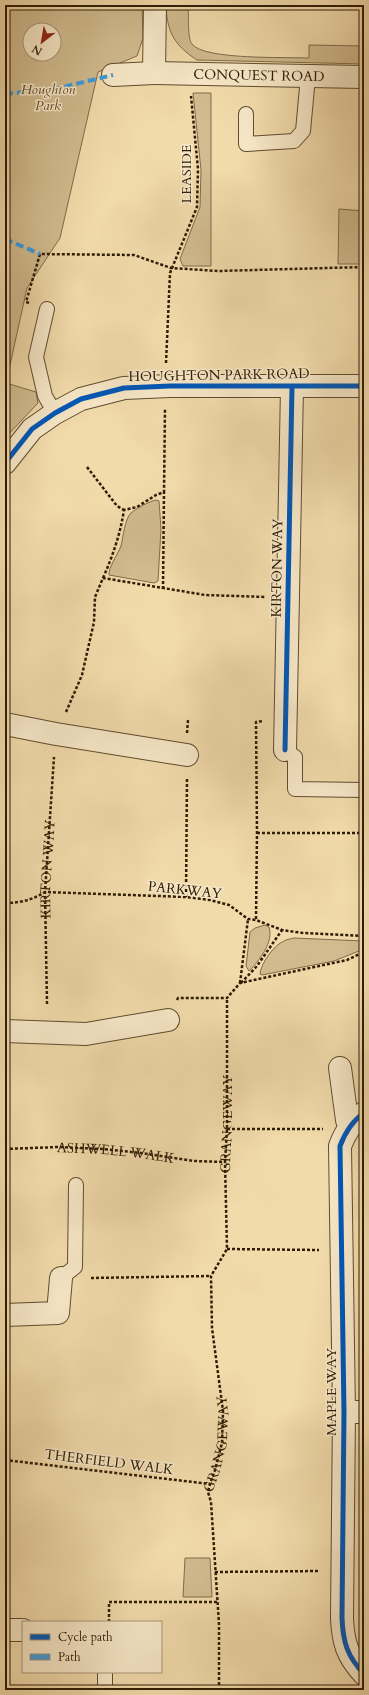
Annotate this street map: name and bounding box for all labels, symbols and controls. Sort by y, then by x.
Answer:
north arrow [22,22,62,62]
text: N [29,41,45,59]
street label: CONQUEST ROAD [193,64,325,86]
park label: Houghton Park [21,80,75,115]
street label: LEASIDE [177,144,196,203]
street label: HOUGHTON PARK ROAD [128,364,310,386]
street label: KIRTON WAY [267,518,287,618]
street label: KIRTON WAY [35,819,59,919]
street label: PARKWAY [147,877,223,903]
street label: GRANGEWAY [216,1074,237,1173]
street label: ASHWELL WALK [57,1137,176,1168]
street label: MAPLE WAY [322,1347,341,1436]
street label: GRANGEWAY [199,1394,233,1494]
street label: THERFIELD WALK [44,1445,175,1479]
legend [22,1621,162,1673]
text: Cycle path [58,1629,113,1645]
text: Path [58,1649,81,1665]

